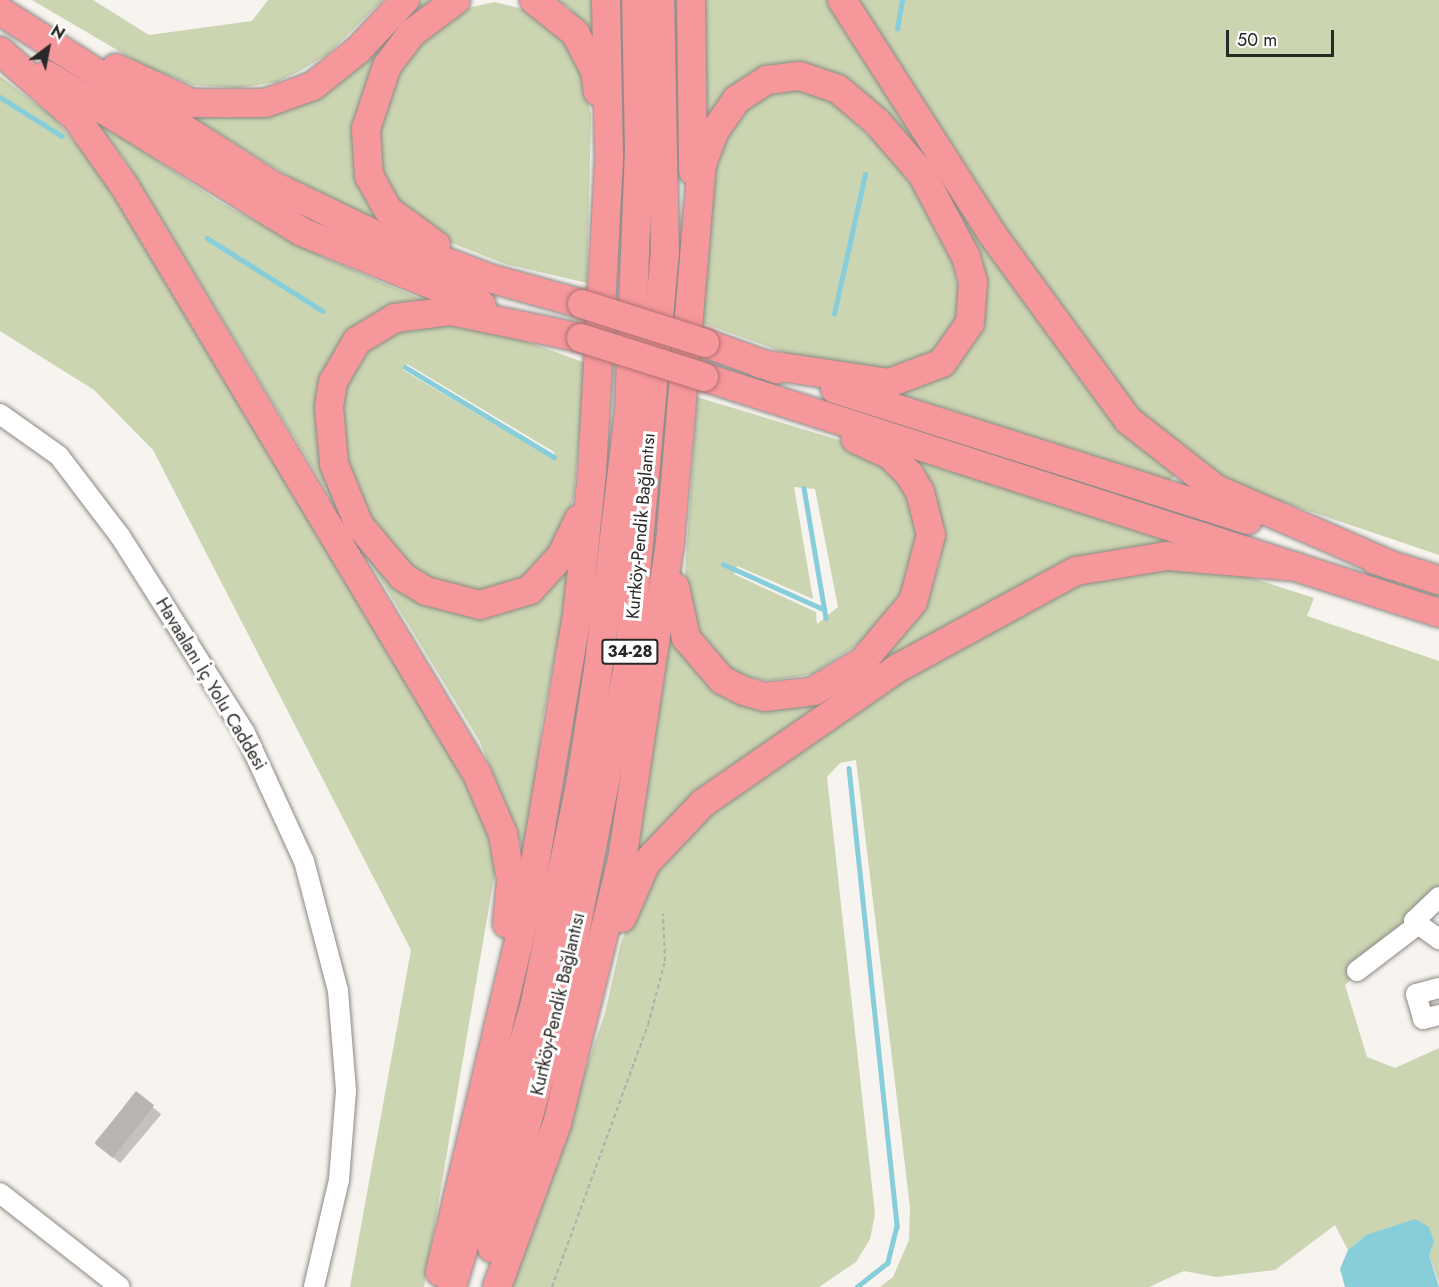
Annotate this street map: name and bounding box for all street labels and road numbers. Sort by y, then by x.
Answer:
street label: Kurtköy-Pendik Bağlantısı [622,432,660,620]
street label: Havaalanı İç Yolu Caddesi [151,594,271,774]
road number: 34-28 [600,639,660,665]
street label: Kurtköy-Pendik Bağlantısı [526,911,590,1097]

